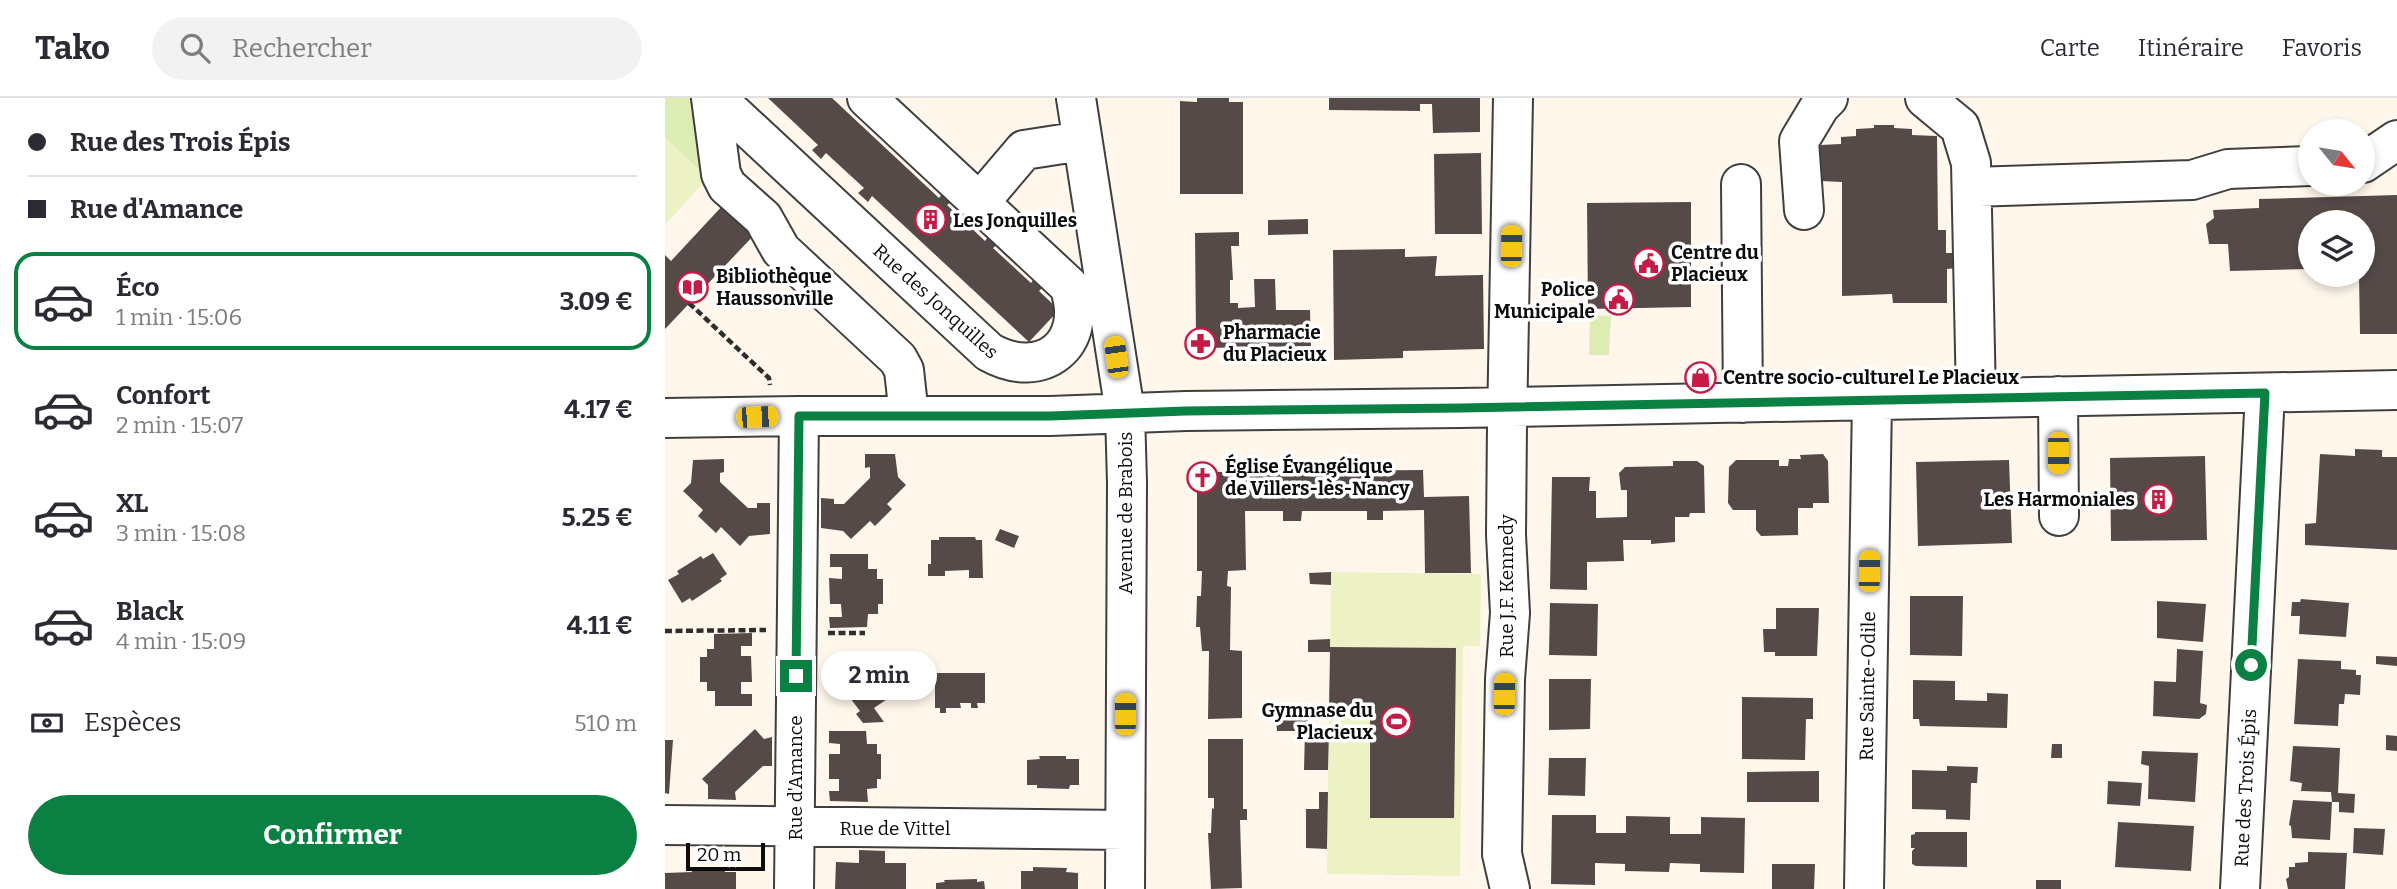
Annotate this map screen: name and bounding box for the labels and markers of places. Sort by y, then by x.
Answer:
building icon: Les Jonquilles [913,203,947,237]
place label: Les Jonquilles [953,209,1077,232]
place label: Centre du Placieux [1671,241,1759,286]
public building icon: Centre du Placieux [1631,246,1665,280]
place label: Bibliothèque Haussonville [716,265,833,310]
library icon: Bibliothèque Haussonville [676,270,710,304]
place label: Police Municipale [1494,278,1595,323]
public building icon: Police Municipale [1601,283,1635,317]
place label: Pharmacie du Placieux [1223,321,1327,366]
pharmacy icon: Pharmacie du Placieux [1183,326,1217,360]
shop icon: Centre socio-culturel Le Placieux [1683,360,1717,394]
place label: Centre socio-culturel Le Placieux [1723,366,2019,389]
place label: Église Évangélique de Villers-lès-Nancy [1225,453,1410,500]
church icon: Église Évangélique de Villers-lès-Nancy [1185,460,1219,494]
building icon: Les Harmoniales [2141,482,2175,516]
place label: Les Harmoniales [1984,488,2135,511]
place label: Gymnase du Placieux [1261,699,1373,744]
sports icon: Gymnase du Placieux [1379,704,1413,738]

